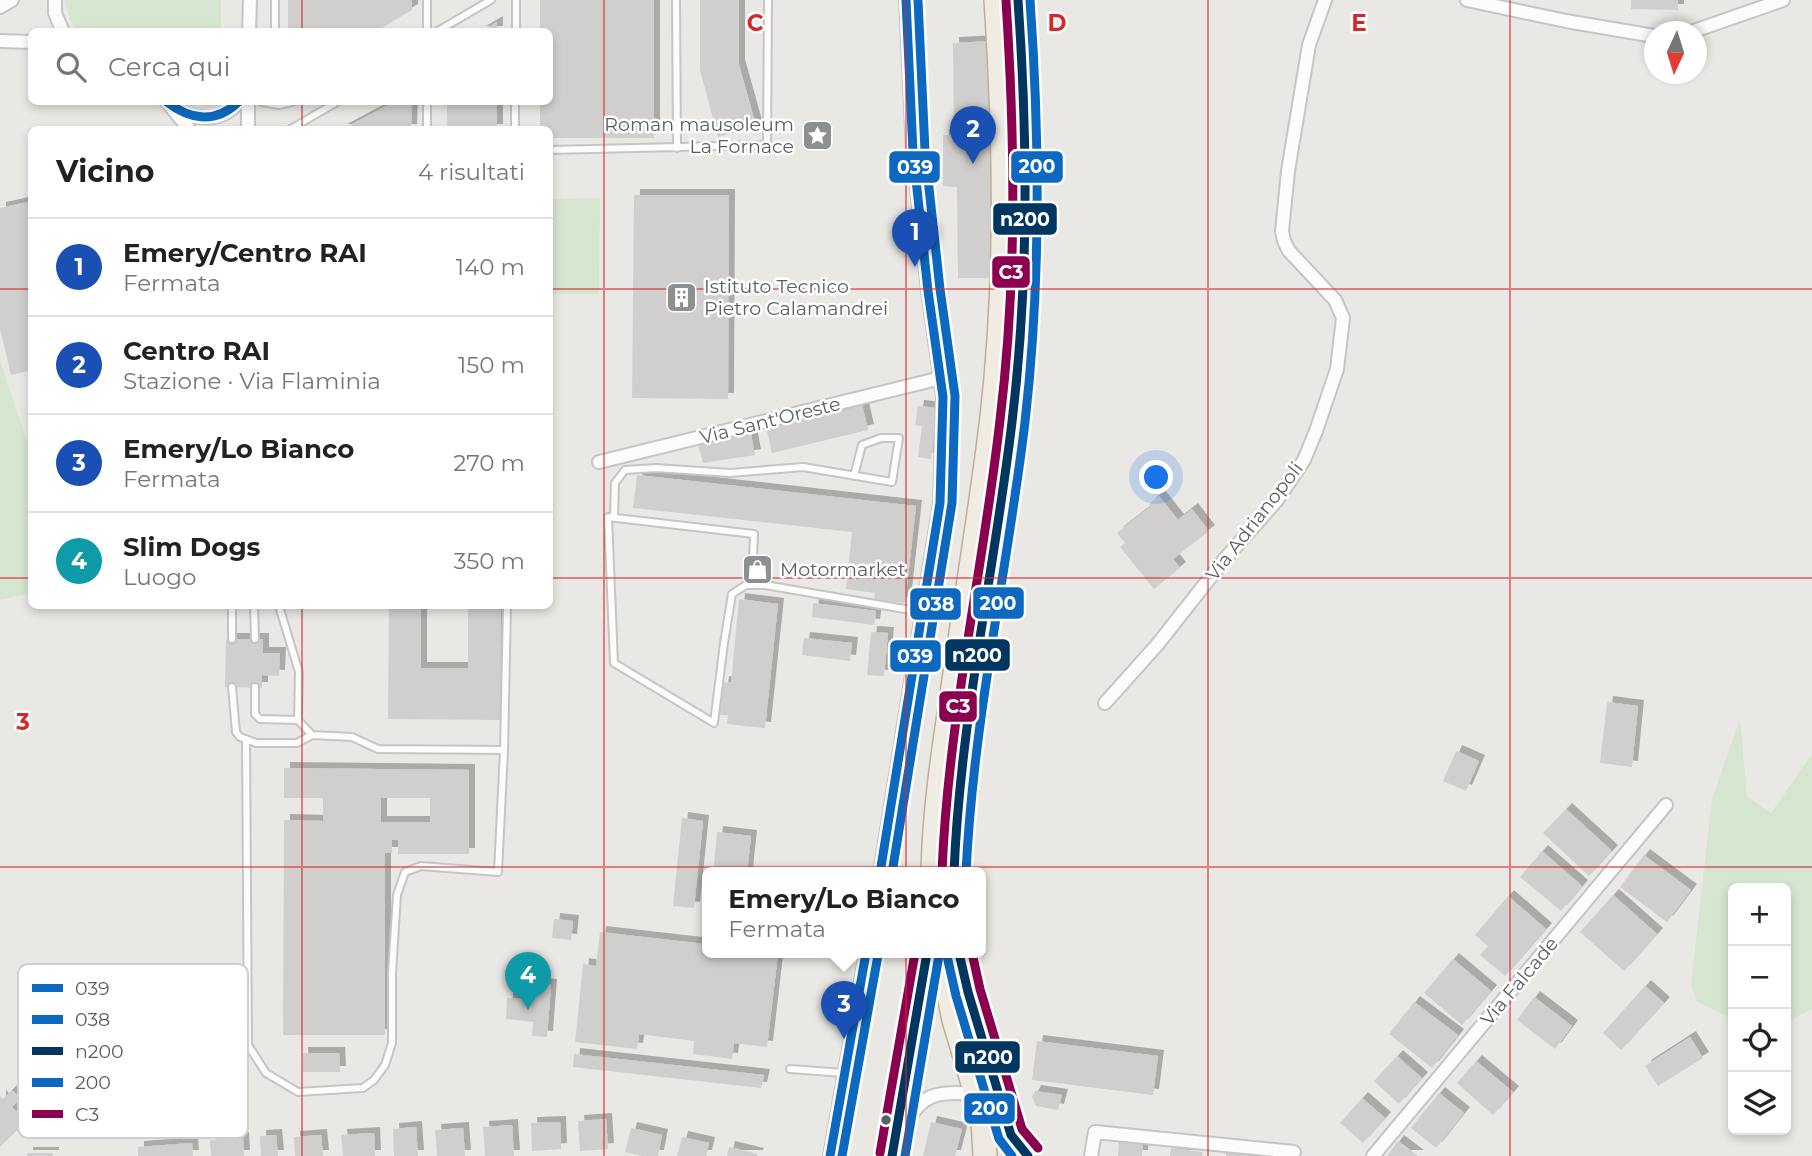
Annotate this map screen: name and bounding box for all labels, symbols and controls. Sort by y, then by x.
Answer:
text: C [747,9,764,37]
text: D [1048,9,1067,37]
text: E [1351,9,1367,37]
north arrow [1644,21,1707,84]
search box [28,28,553,105]
icon: search [52,48,90,86]
text: Cerca qui [108,51,231,83]
pin: 2 [950,106,996,164]
place label: Roman mausoleum La Fornace [604,113,794,158]
place icon: Roman mausoleum La Fornace [800,118,834,152]
line badge: 039 [888,150,941,184]
line badge: 200 [1010,150,1064,184]
text: Vicino [56,153,154,190]
text: 200 [1018,155,1056,178]
text: 039 [897,156,933,179]
text: 4 risultati [418,158,525,186]
line badge: n200 [992,202,1058,236]
text: n200 [1000,208,1050,231]
pin: 1 [892,209,938,267]
text: Emery/Centro RAI [123,237,367,269]
text: 1 [74,253,84,281]
text: 140 m [456,253,525,281]
line badge: C3 [991,255,1031,289]
text: C3 [998,261,1024,284]
text: Fermata [123,269,221,297]
place label: Istituto Tecnico Pietro Calamandrei [704,275,888,320]
building icon: Istituto Tecnico Pietro Calamandrei [664,280,698,314]
text: Centro RAI [123,335,270,367]
text: 2 [72,351,86,379]
text: 150 m [458,351,525,379]
text: Stazione · Via Flaminia [123,367,381,395]
street label: Via Sant'Oreste [697,392,843,449]
text: Emery/Lo Bianco [123,433,354,465]
text: 3 [72,449,86,477]
text: 270 m [453,449,525,477]
street label: Via Adrianopoli [1201,457,1308,585]
your location [1139,460,1173,494]
text: Fermata [123,465,221,493]
text: Slim Dogs [123,531,260,563]
text: 4 [71,547,87,575]
text: 350 m [454,547,525,575]
shop icon: Motormarket [740,552,774,586]
place label: Motormarket [780,558,906,581]
text: Luogo [123,563,196,591]
line badge: 200 [972,586,1025,620]
line badge: 038 [909,587,962,621]
text: 200 [979,592,1017,615]
text: 038 [918,593,954,616]
line badge: n200 [944,638,1011,672]
line badge: 039 [889,639,942,673]
text: n200 [952,644,1002,667]
text: 039 [897,645,933,668]
line badge: C3 [938,690,978,723]
text: C3 [945,695,971,718]
text: 3 [15,708,30,736]
popup [702,867,986,958]
text: Emery/Lo Bianco [728,883,960,915]
map controls [1728,883,1791,1135]
button: + [1728,883,1791,946]
text: Fermata [728,915,826,943]
street label: Via Falcade [1476,932,1563,1030]
button: − [1728,946,1791,1009]
pin: 4 [505,952,551,1010]
legend [18,964,248,1138]
text: 039 [75,977,110,1000]
pin: 3 [821,981,867,1039]
text: 038 [75,1008,110,1031]
button: locate [1728,1009,1791,1072]
text: n200 [75,1040,124,1063]
line badge: n200 [954,1040,1021,1074]
text: n200 [963,1046,1013,1069]
text: 200 [75,1071,111,1094]
button: layers [1728,1072,1791,1135]
line badge: 200 [963,1092,1016,1125]
text: 200 [971,1097,1009,1120]
text: C3 [75,1103,99,1126]
unlabelled marker [879,1113,893,1127]

